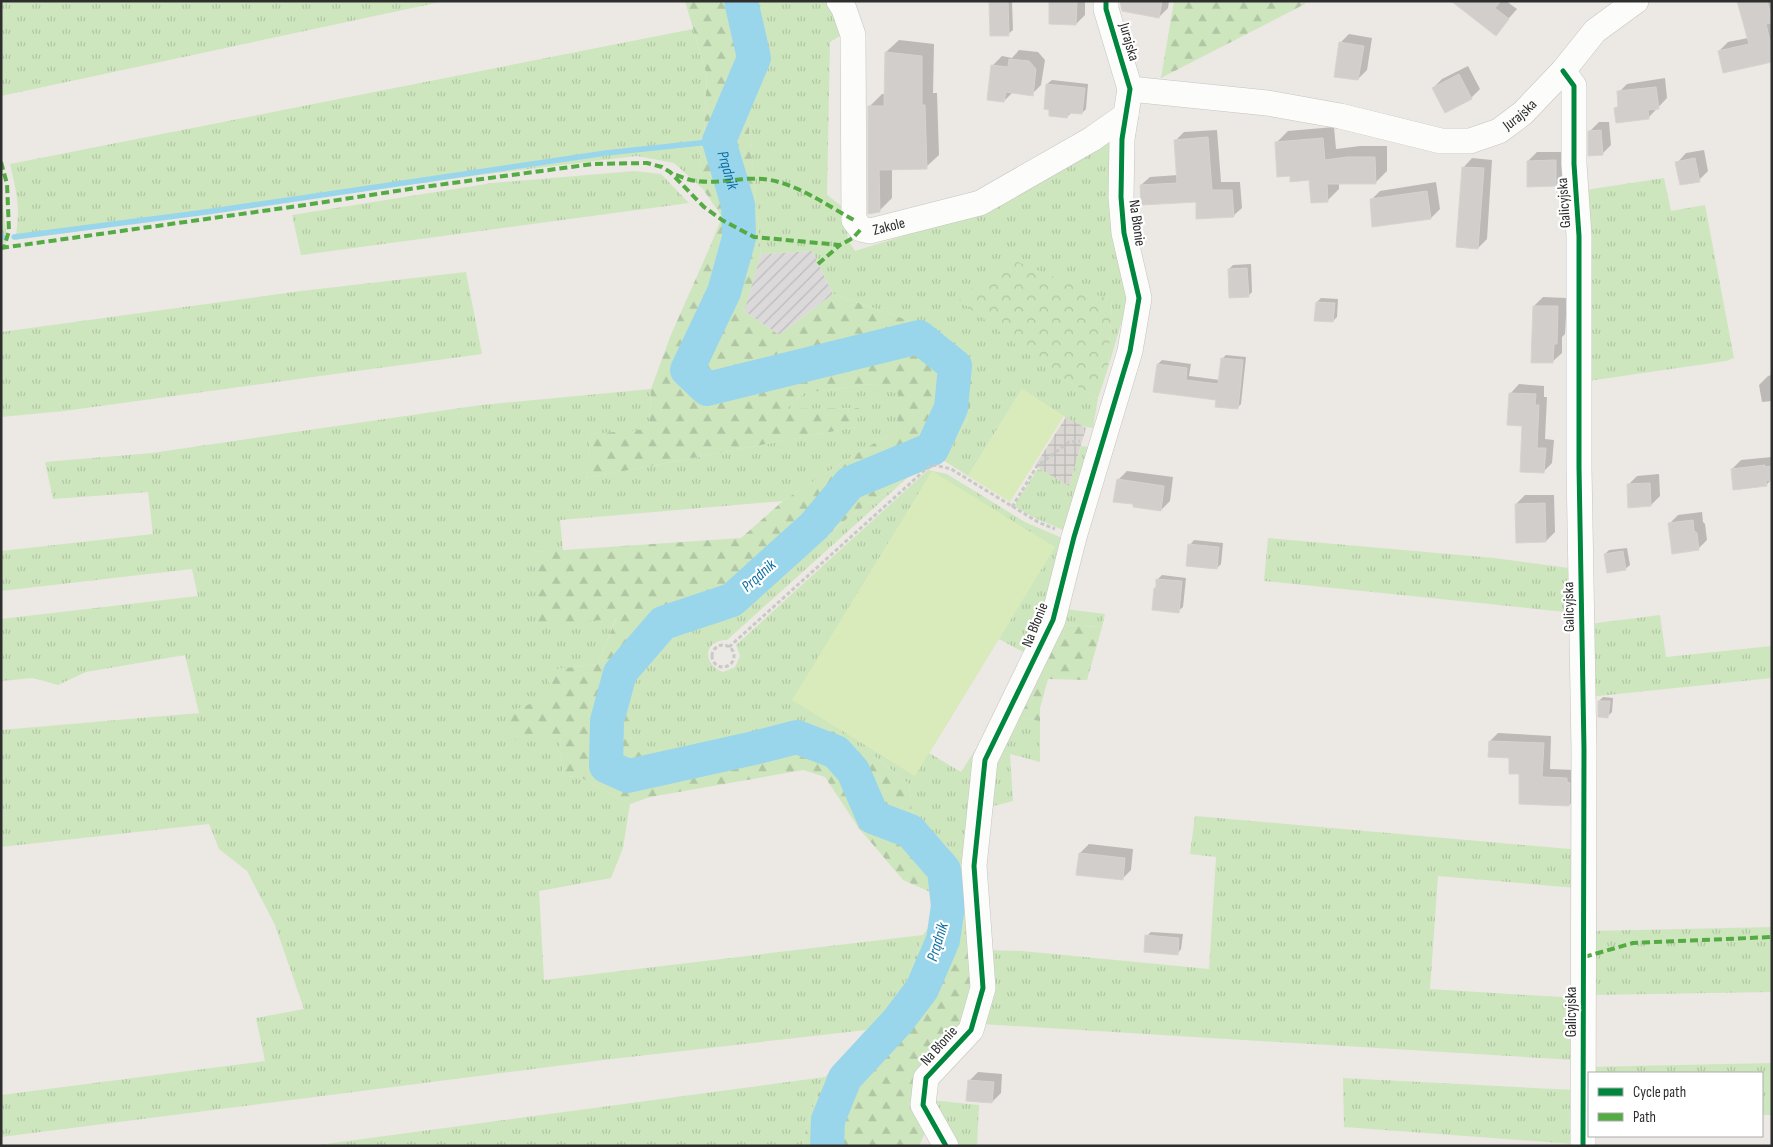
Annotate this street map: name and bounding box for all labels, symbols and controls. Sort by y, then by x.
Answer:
street label: Jurajska [1114,20,1144,63]
street label: Jurajska [1498,95,1541,135]
water label: Prądnik [713,149,743,193]
street label: Galicyjska [1553,177,1575,229]
street label: Na Błonie [1124,199,1150,247]
street label: Zakole [871,213,907,239]
water label: Prądnik [738,555,781,596]
street label: Galicyjska [1559,581,1579,632]
street label: Na Błonie [1017,600,1053,650]
water label: Prądnik [923,919,953,964]
street label: Galicyjska [1562,987,1581,1037]
street label: Na Błonie [916,1022,962,1070]
legend [1588,1072,1763,1137]
text: Cycle path [1633,1083,1686,1102]
text: Path [1633,1108,1656,1127]

